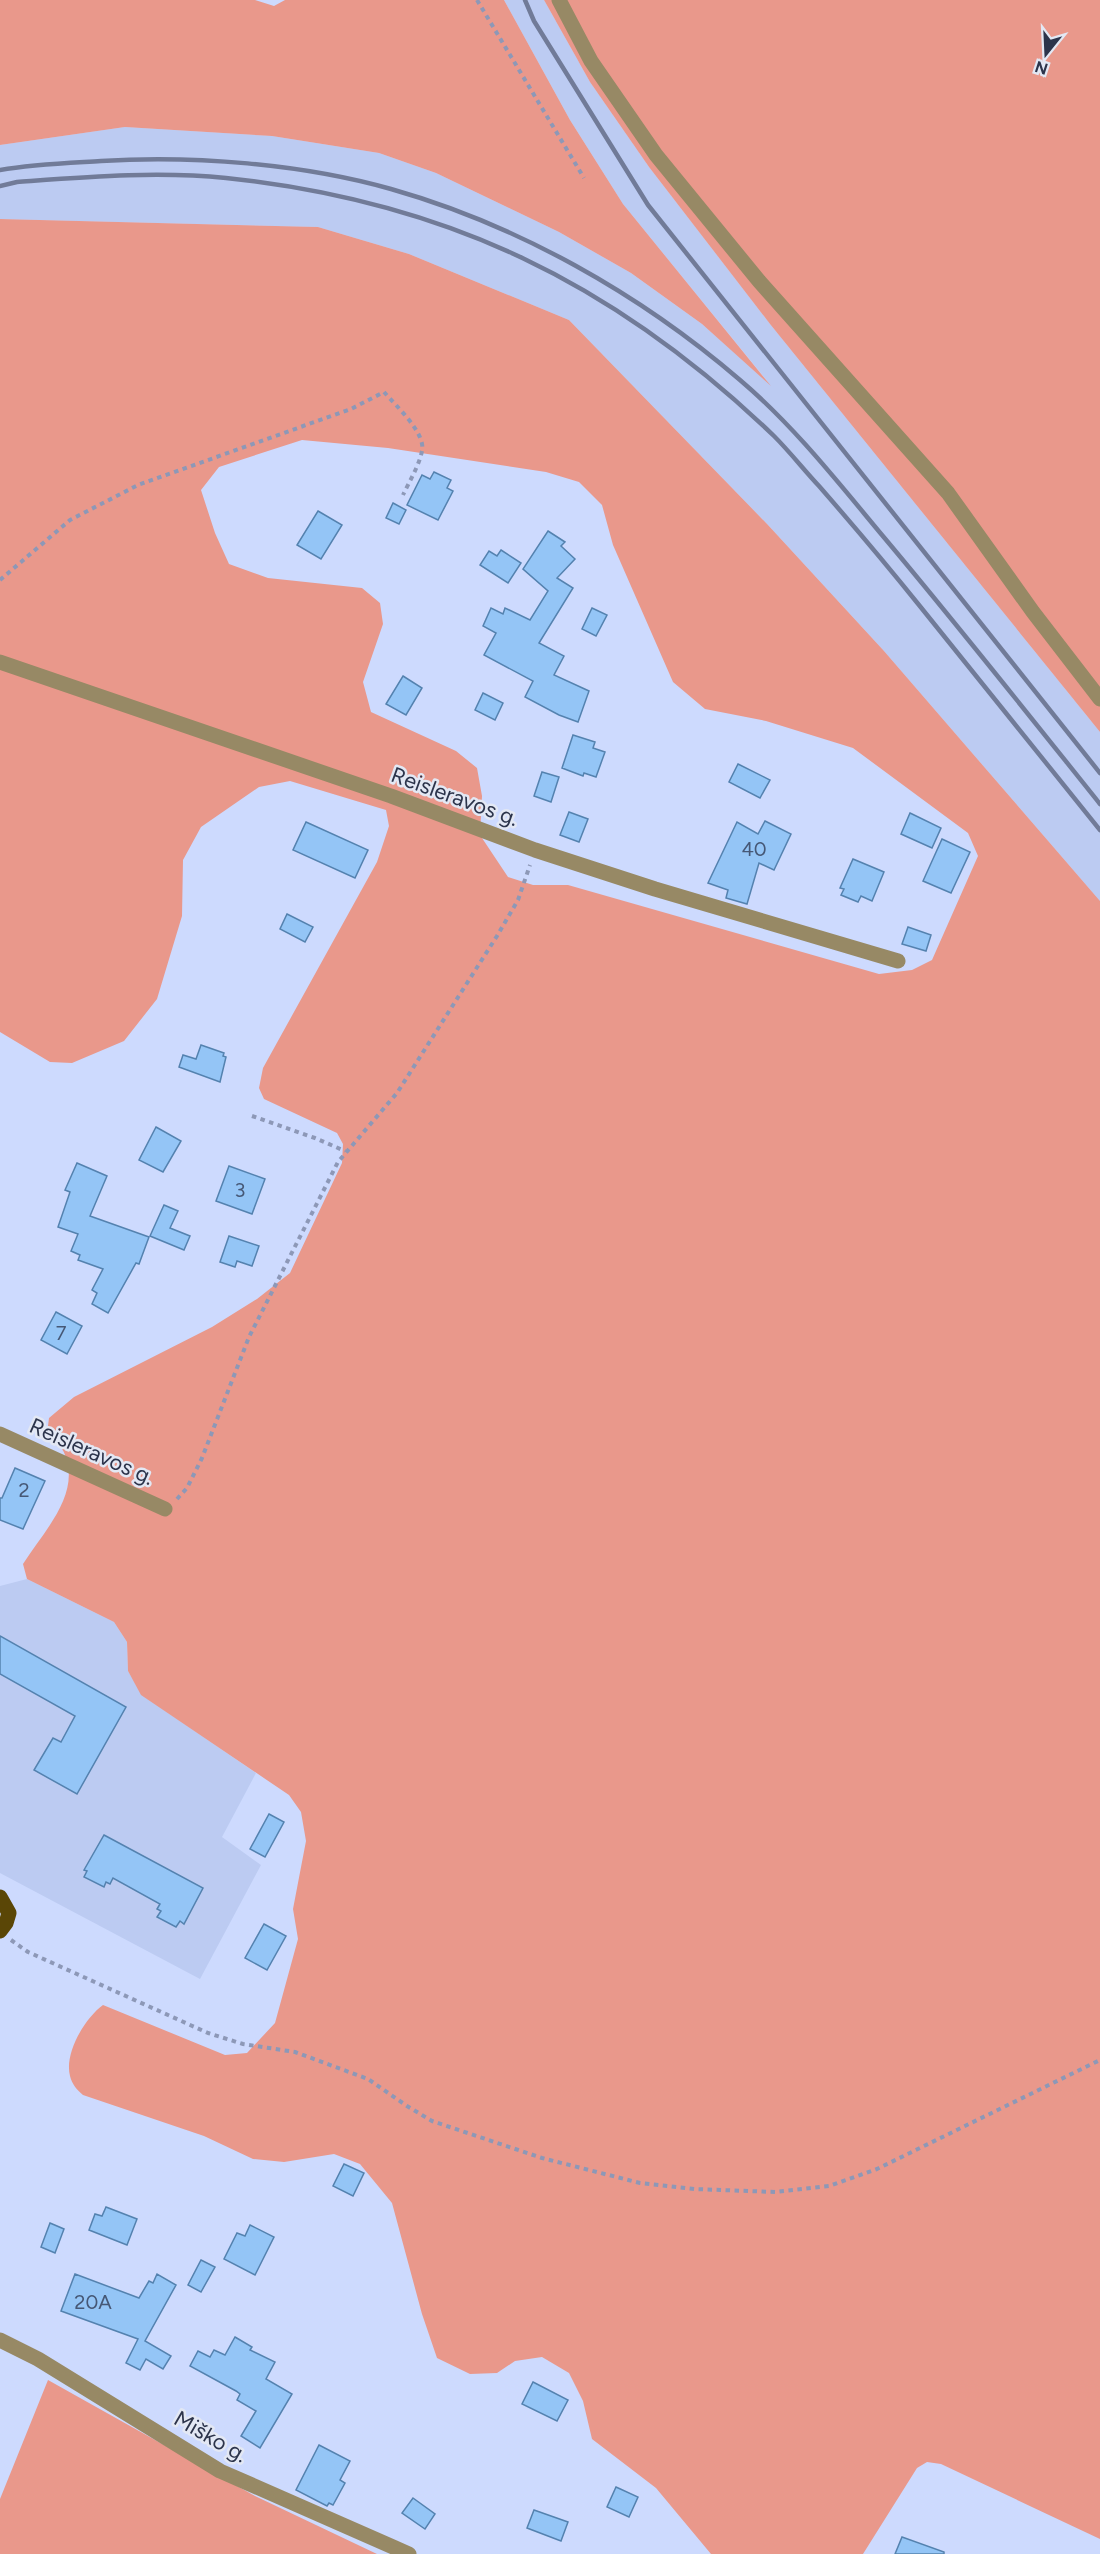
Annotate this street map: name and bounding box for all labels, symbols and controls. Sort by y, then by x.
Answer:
north arrow [1016,24,1076,84]
text: N [1033,57,1050,79]
street label: Reisleravos g. [387,761,522,832]
house number: 40 [741,837,767,861]
house number: 3 [235,1178,245,1202]
house number: 7 [56,1321,67,1345]
street label: Reisleravos g. [25,1412,158,1491]
house number: 2 [18,1478,30,1502]
house number: 20A [74,2290,112,2314]
street label: Miško g. [169,2405,252,2468]

